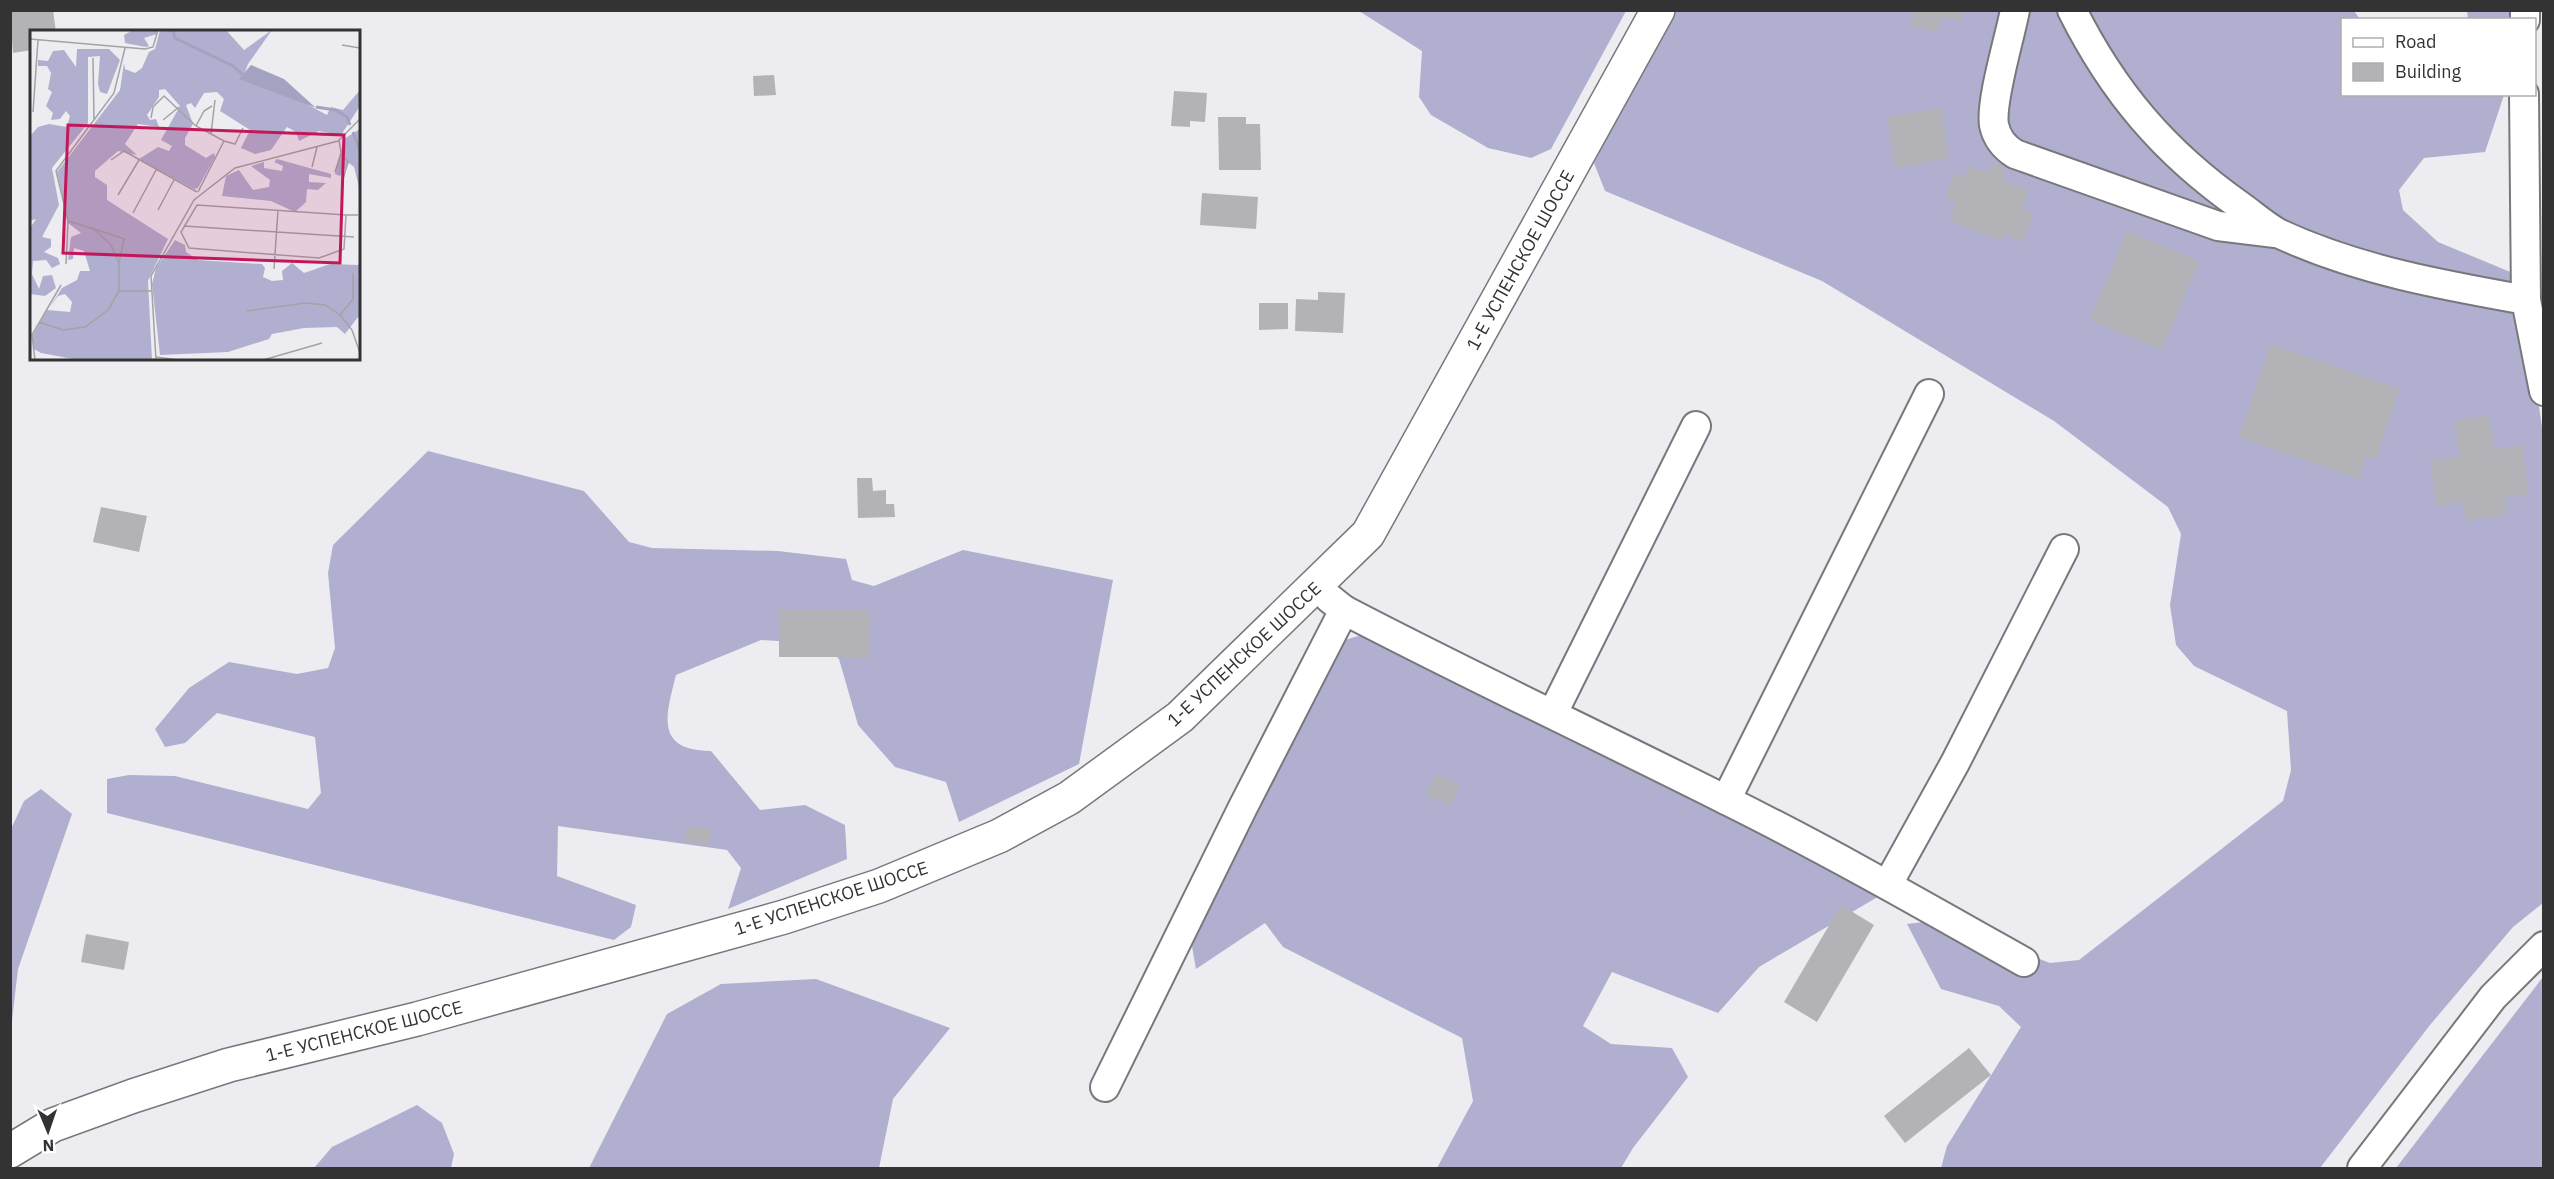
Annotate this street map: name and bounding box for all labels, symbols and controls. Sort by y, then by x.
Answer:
legend [2341,18,2536,96]
inset map [30,30,360,360]
text: Road [2395,30,2436,53]
text: Building [2395,60,2462,83]
street label: 1-Е УСПЕНСКОЕ ШОССЕ [1461,166,1579,354]
street label: 1-Е УСПЕНСКОЕ ШОССЕ [1162,577,1326,731]
street label: 1-Е УСПЕНСКОЕ ШОССЕ [731,856,931,940]
street label: 1-Е УСПЕНСКОЕ ШОССЕ [263,995,465,1067]
north arrow [18,1101,78,1161]
text: N [42,1136,55,1156]

